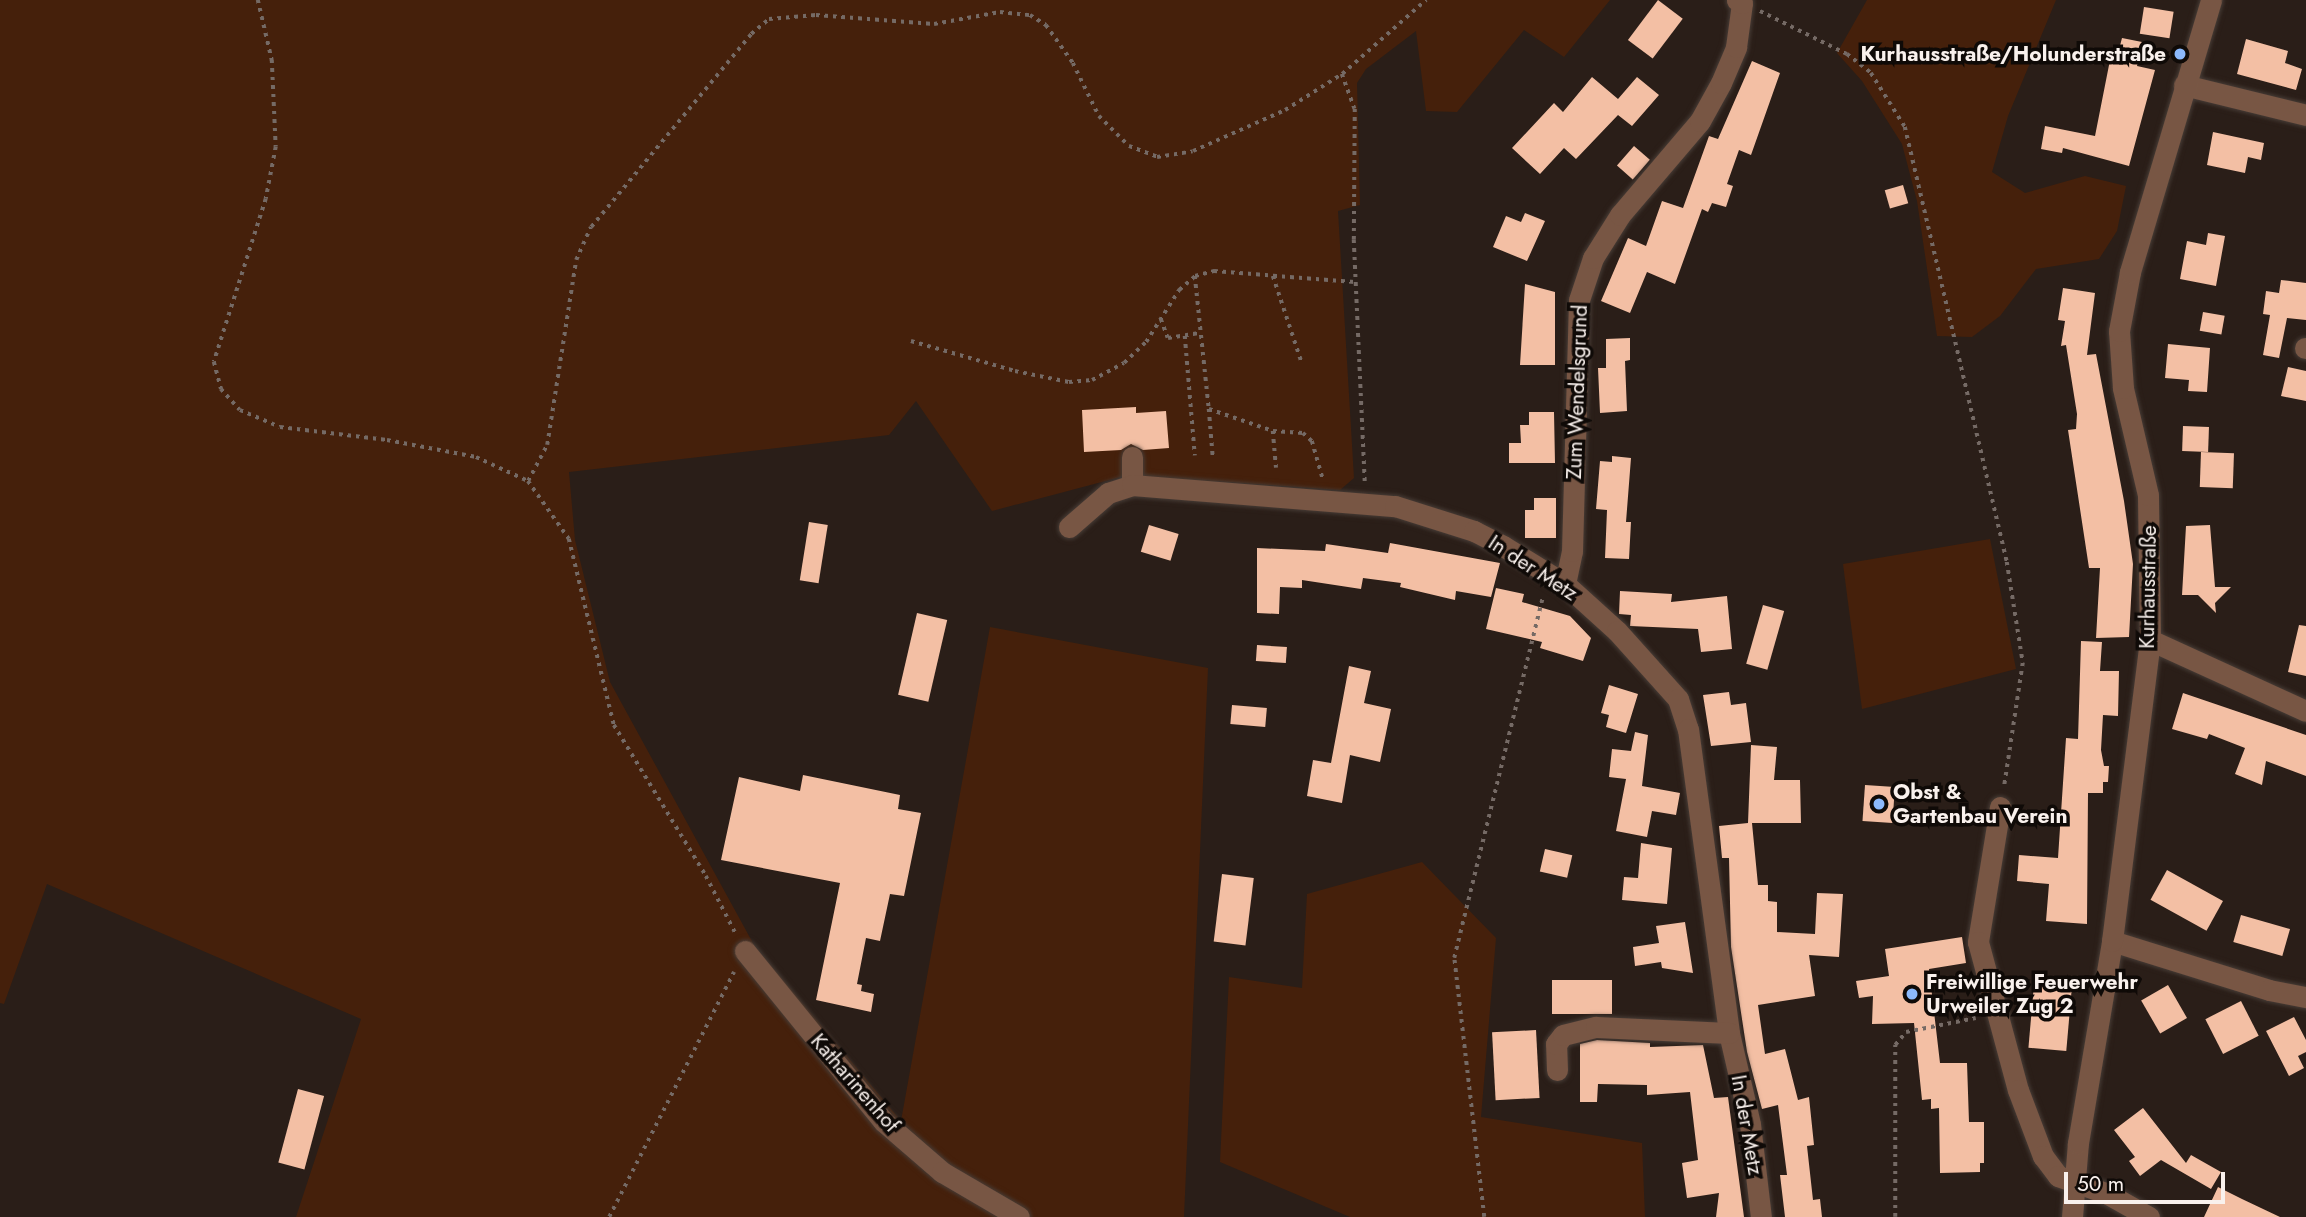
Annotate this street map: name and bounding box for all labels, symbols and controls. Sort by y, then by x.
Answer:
place label: Kurhausstraße/Holunderstraße [1860,41,2166,67]
marker: Kurhausstraße/Holunderstraße [2172,46,2188,62]
street label: Zum Wendelsgrund [1561,304,1593,480]
street label: Kurhausstraße [2134,525,2162,649]
street label: In der Metz [1484,530,1582,606]
place label: Obst & Gartenbau Verein [1893,779,2067,829]
marker: Obst & Gartenbau Verein [1871,796,1887,812]
place label: Freiwillige Feuerwehr Urweiler Zug 2 [1926,969,2138,1019]
marker: Freiwillige Feuerwehr Urweiler Zug 2 [1904,986,1920,1002]
street label: Katharinenhof [805,1029,905,1137]
street label: In der Metz [1726,1073,1768,1177]
scale bar [2068,1158,2229,1202]
text: 50 m [2077,1169,2124,1199]

